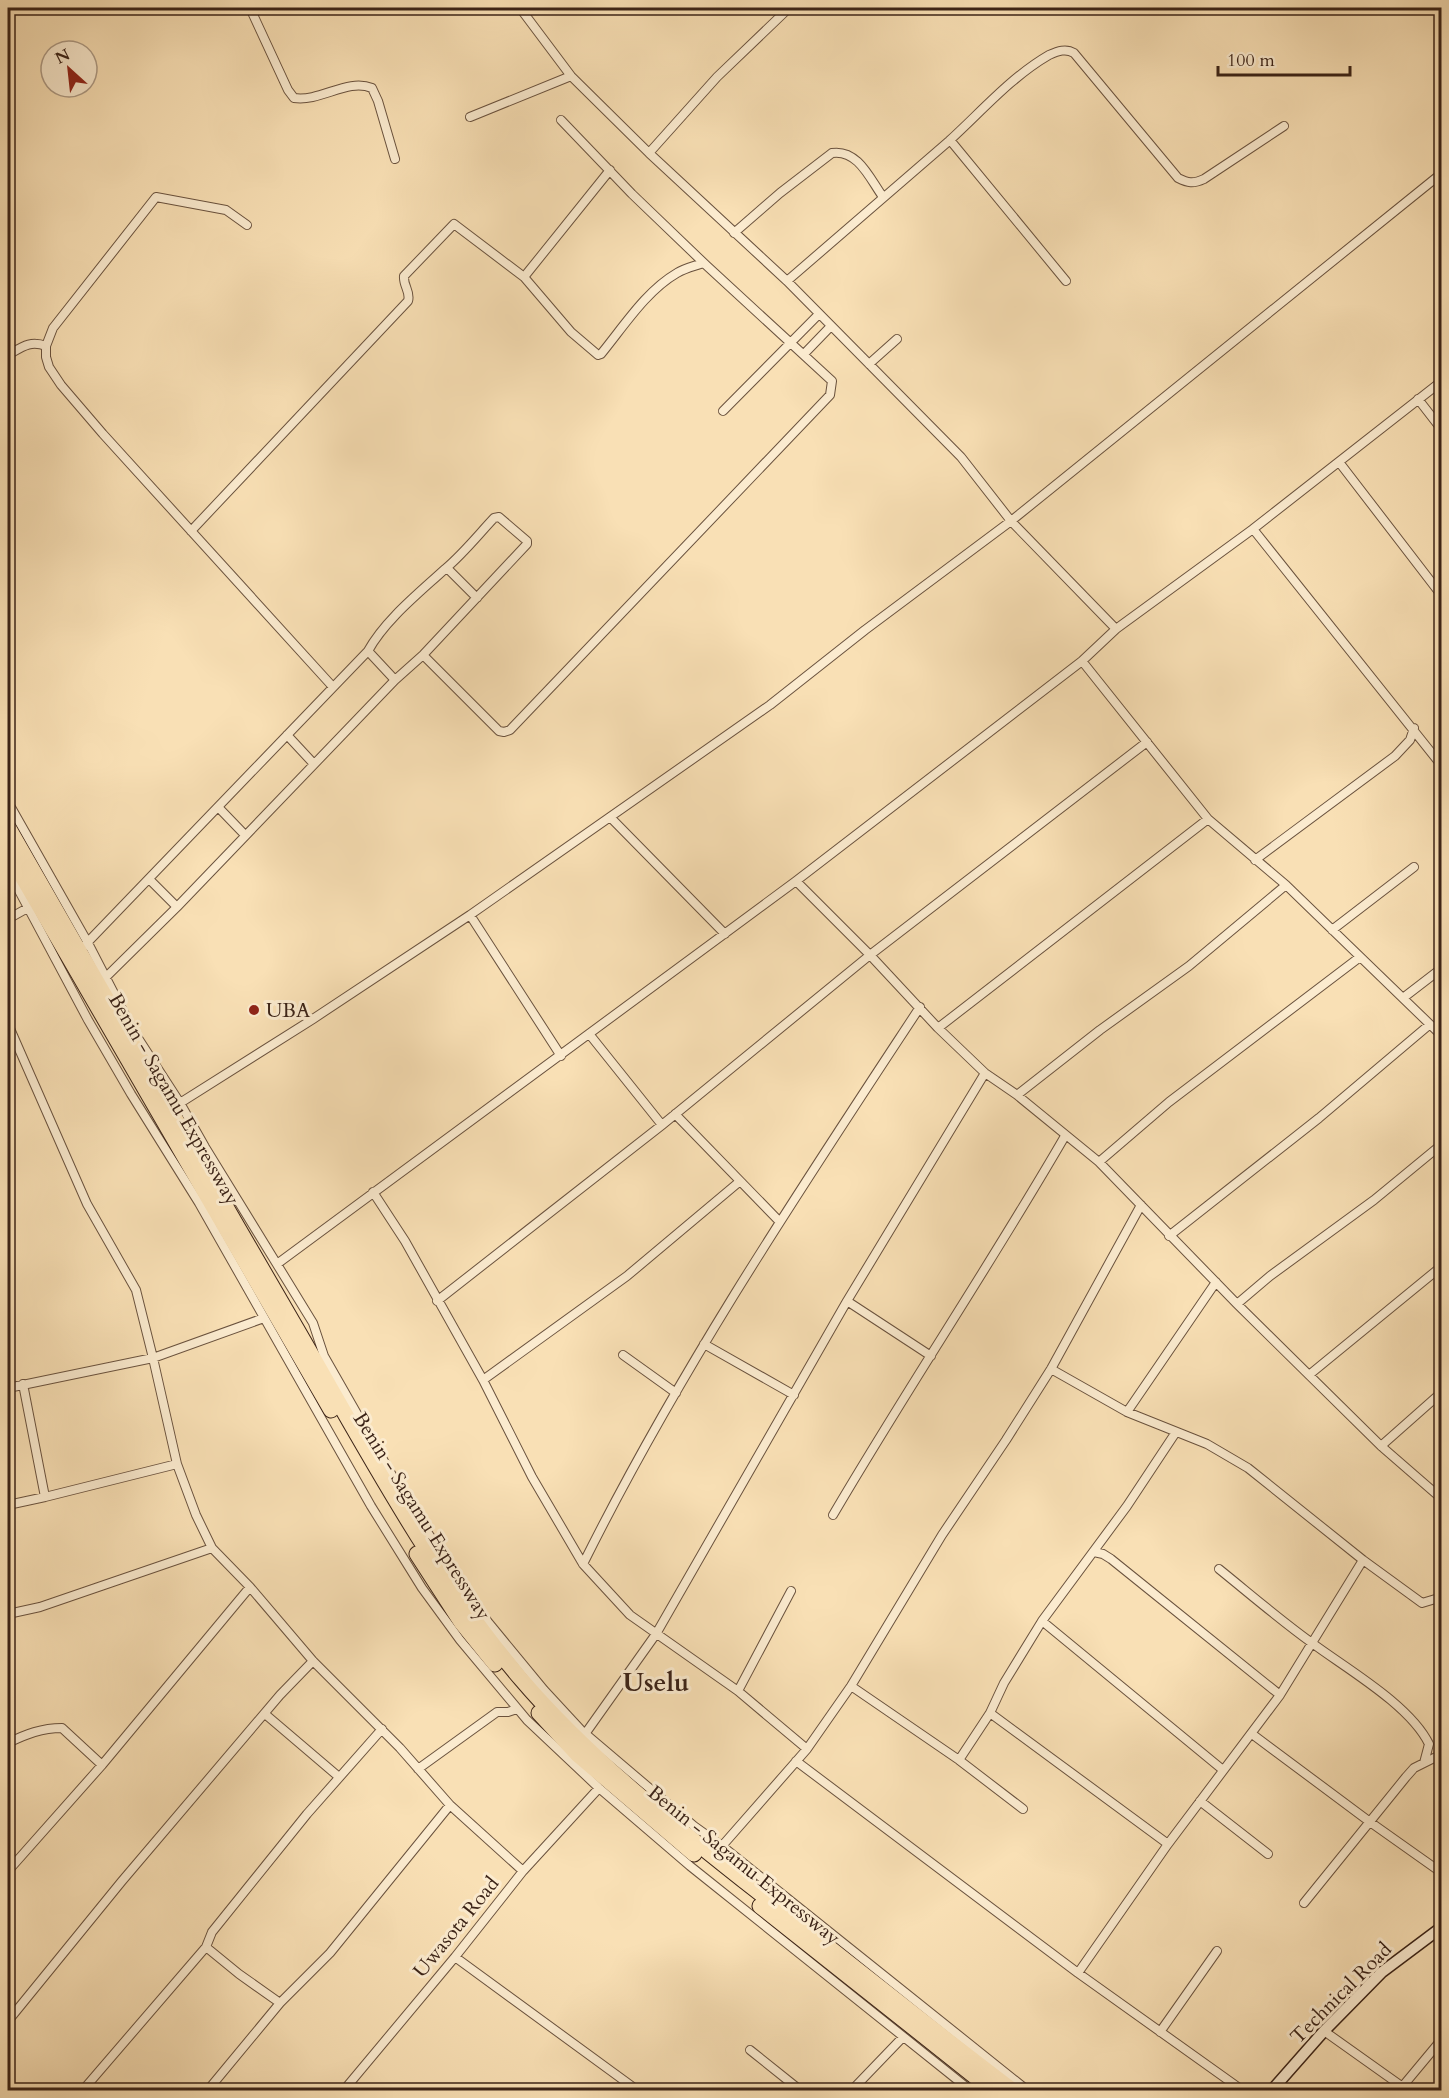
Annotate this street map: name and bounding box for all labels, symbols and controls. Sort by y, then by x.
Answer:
north arrow [39,39,99,99]
scale bar [1218,39,1350,77]
text: N [51,44,74,69]
text: 100 m [1227,48,1275,73]
street label: Benin - Sagamu Expressway [102,988,246,1210]
place label: UBA [266,997,311,1024]
marker: UBA [247,1003,261,1017]
street label: Benin - Sagamu Expressway [347,1407,497,1625]
district label: Uselu [623,1665,689,1700]
street label: Benin - Sagamu Expressway [642,1779,846,1951]
street label: Uwasota Road [407,1871,505,1983]
street label: Technical Road [1284,1936,1398,2050]

